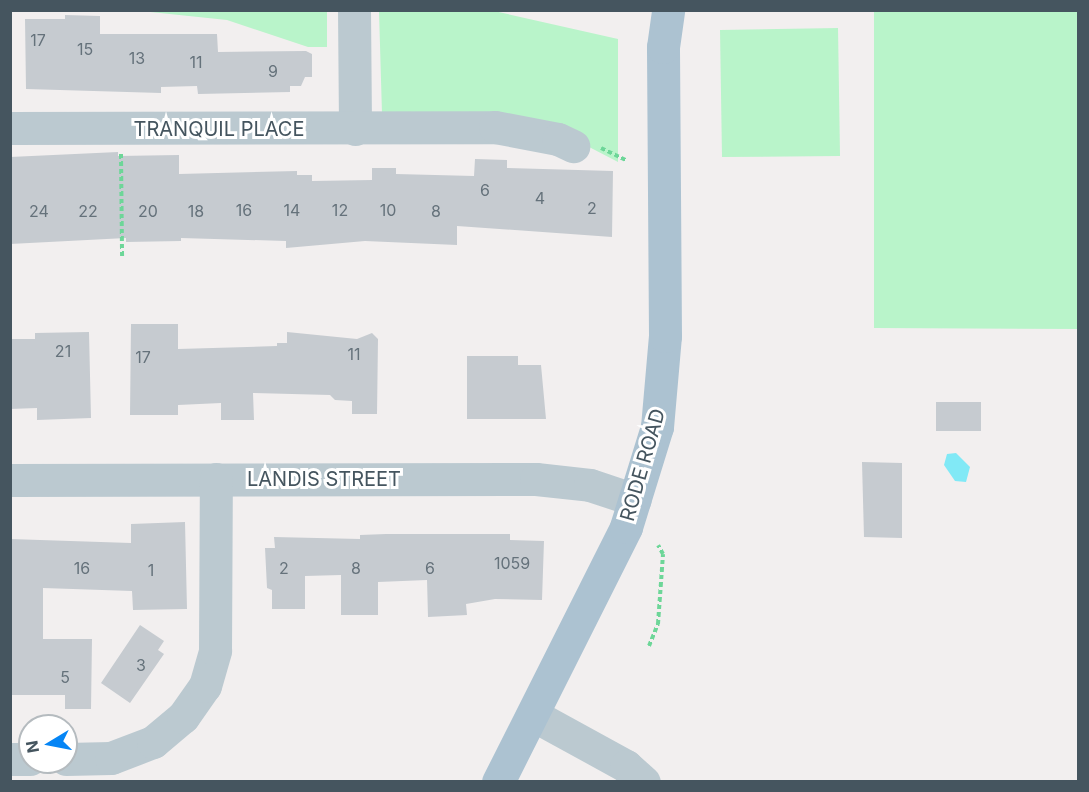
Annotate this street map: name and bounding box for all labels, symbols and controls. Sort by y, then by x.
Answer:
house number: 17 [30,30,46,50]
house number: 15 [77,39,93,59]
house number: 13 [129,48,145,68]
house number: 11 [189,52,203,72]
house number: 9 [268,61,278,81]
street label: TRANQUIL PLACE [134,117,304,141]
house number: 6 [480,180,490,200]
house number: 4 [535,188,545,208]
house number: 2 [587,198,597,218]
house number: 16 [236,200,252,220]
house number: 14 [284,200,300,220]
house number: 12 [332,200,348,220]
house number: 10 [380,200,396,220]
house number: 24 [29,201,49,221]
house number: 22 [78,201,98,221]
house number: 20 [138,201,158,221]
house number: 18 [188,201,204,221]
house number: 8 [431,201,441,221]
house number: 21 [55,341,71,361]
house number: 11 [347,344,361,364]
house number: 17 [135,347,151,367]
street label: RODE ROAD [615,406,671,524]
street label: LANDIS STREET [247,467,401,491]
house number: 1059 [494,553,530,573]
house number: 16 [74,558,90,578]
house number: 2 [279,558,289,578]
house number: 8 [351,558,361,578]
house number: 6 [425,558,435,578]
house number: 1 [148,560,154,580]
house number: 3 [136,655,146,675]
house number: 5 [60,667,70,687]
north arrow [18,714,78,774]
text: N [21,739,43,755]

